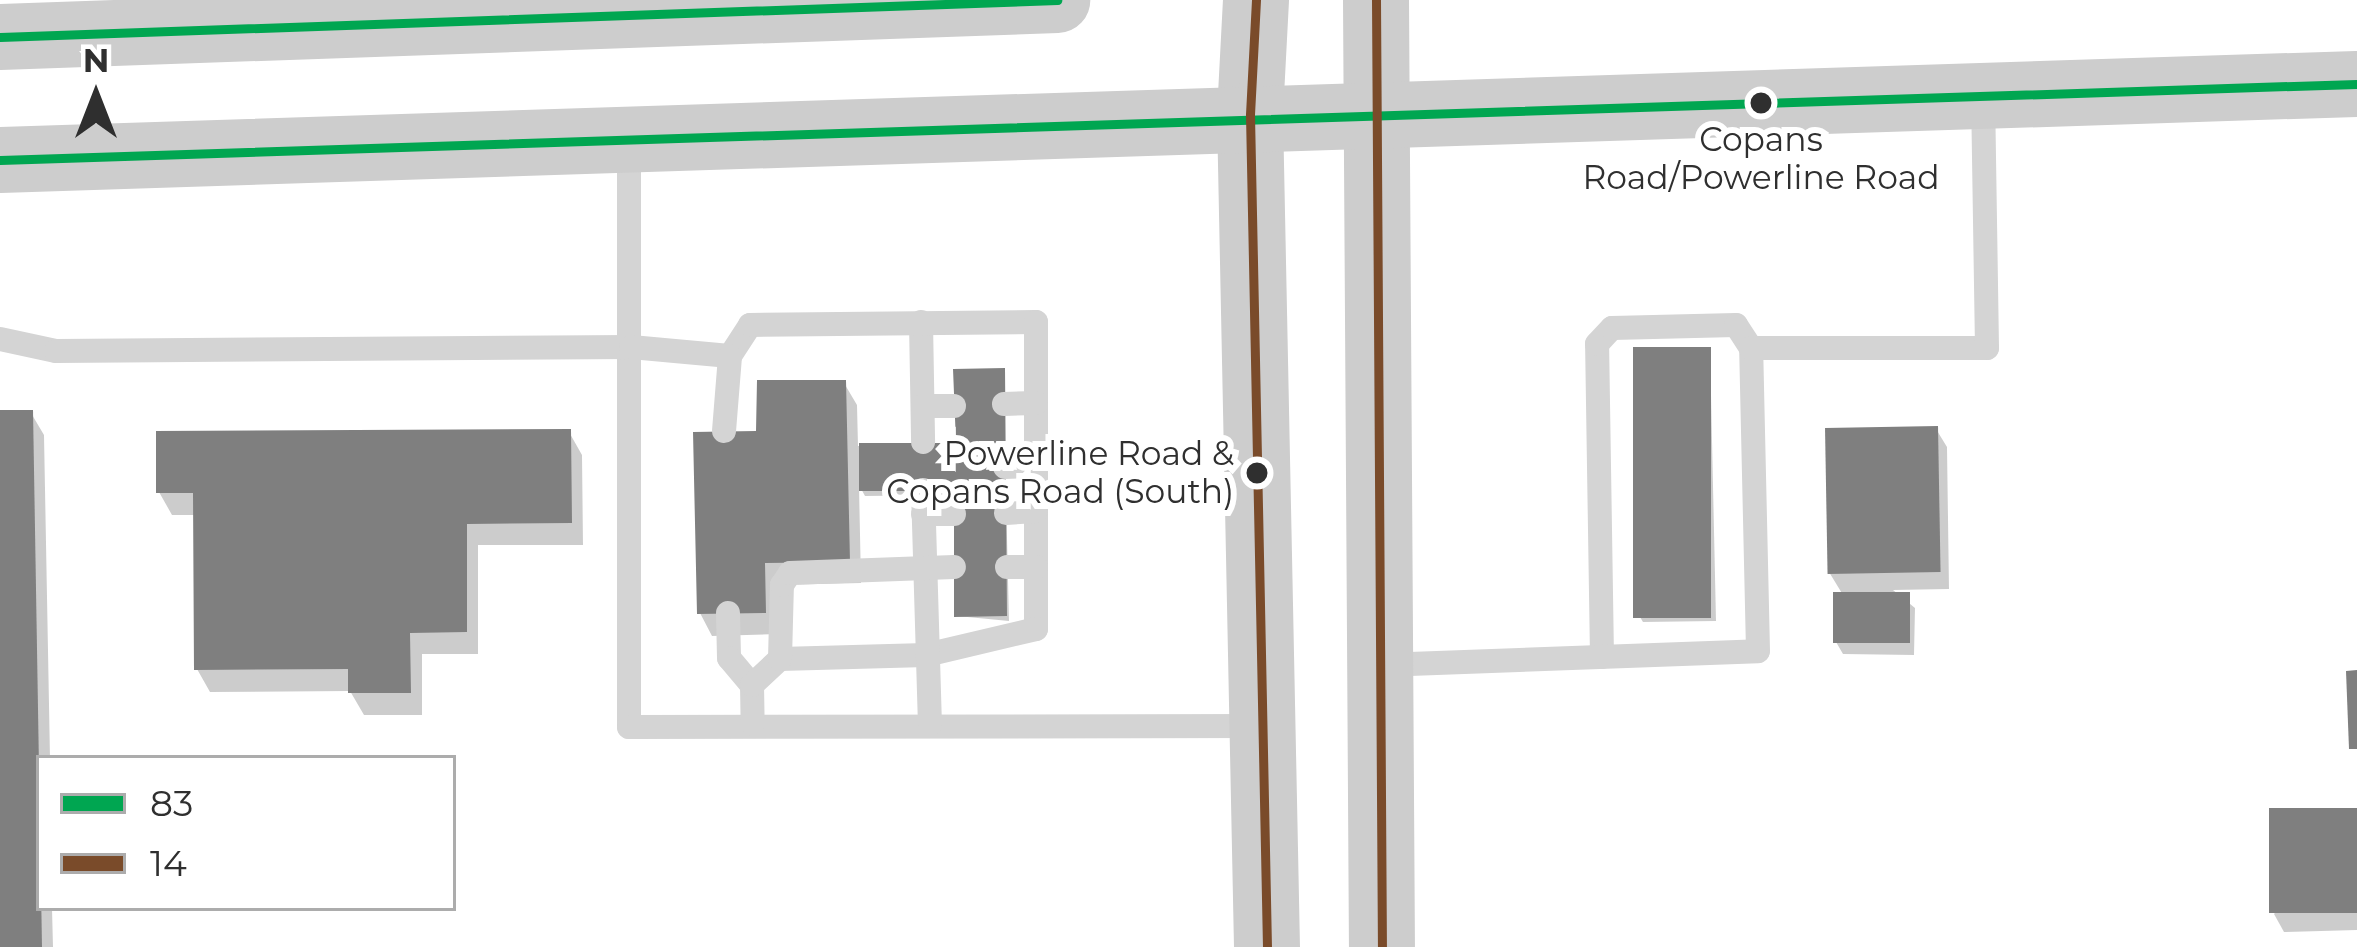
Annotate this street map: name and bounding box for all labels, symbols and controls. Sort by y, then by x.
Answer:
north arrow [36,36,156,156]
text: N [83,40,109,80]
marker: Copans Road/Powerline Road [1750,92,1772,114]
place label: Copans Road/Powerline Road [1582,120,1940,198]
place label: Powerline Road & Copans Road (South) [886,434,1234,512]
marker: Powerline Road & Copans Road (South) [1246,462,1268,484]
legend [36,755,456,911]
text: 83 [150,781,193,825]
text: 14 [150,841,187,885]

